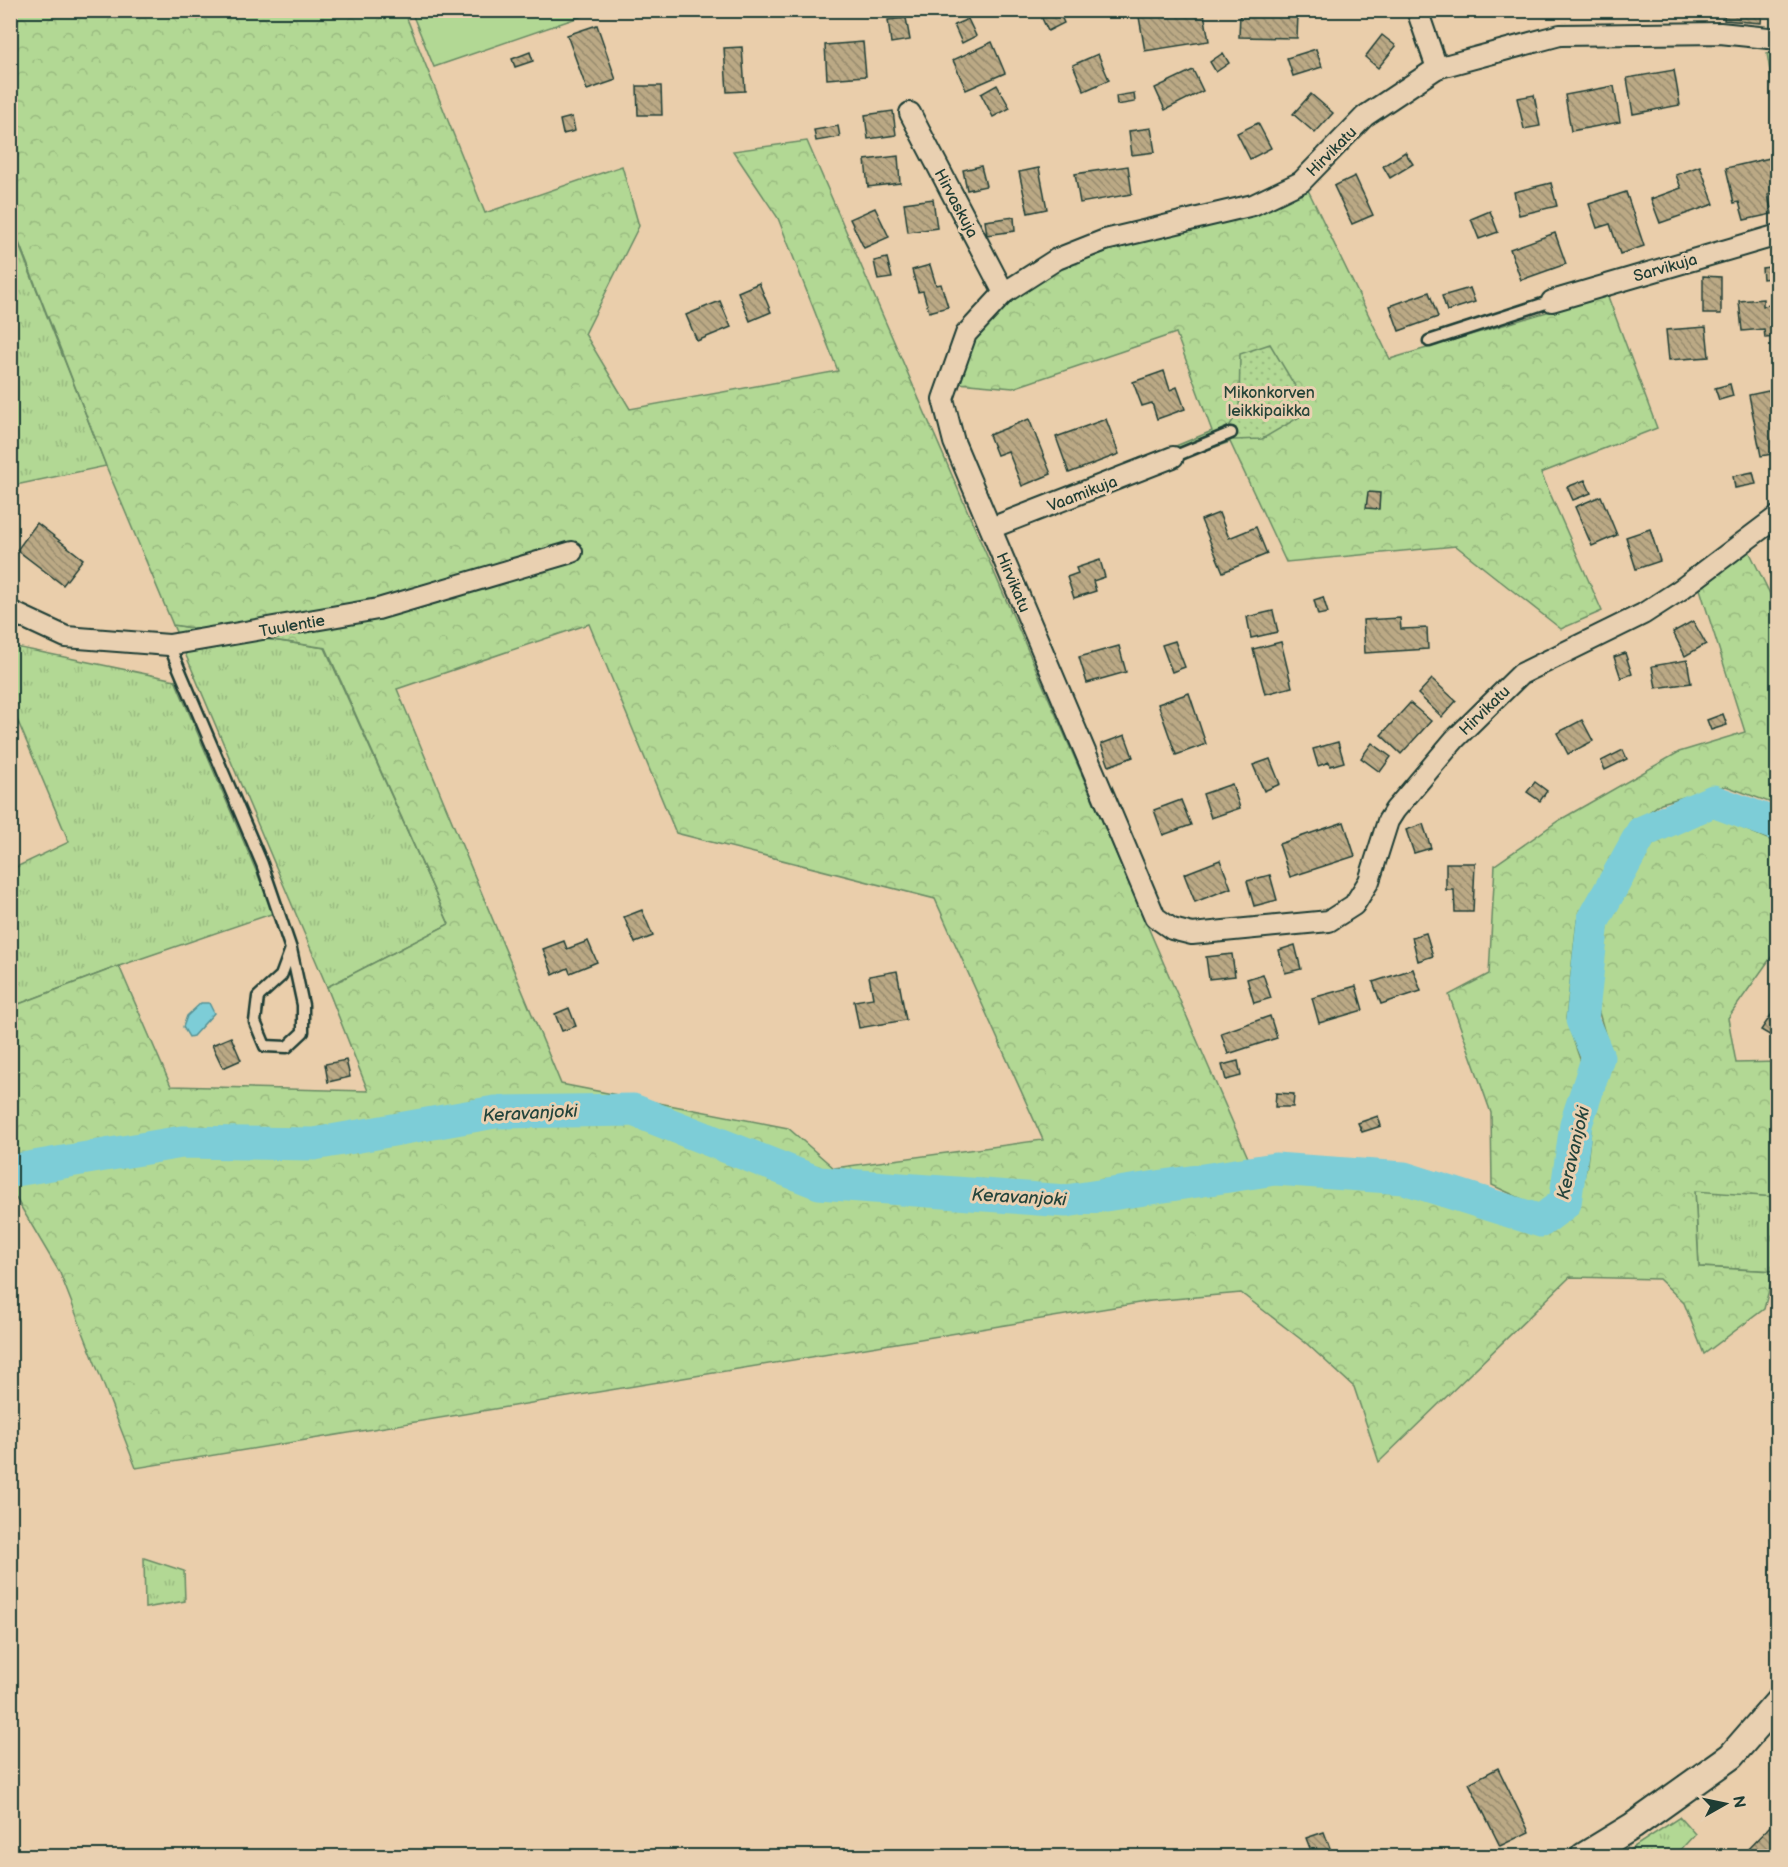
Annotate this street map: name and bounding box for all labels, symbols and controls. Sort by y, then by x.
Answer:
street label: Hirvikatu [1303,123,1361,181]
street label: Hirvaskuja [930,166,982,241]
street label: Sarvikuja [1631,250,1699,287]
park label: Mikonkorven leikkipaikka [1223,384,1315,421]
street label: Vaamikuja [1045,472,1120,516]
street label: Hirvikatu [992,550,1034,615]
street label: Tuulentie [258,611,327,642]
street label: Hirvikatu [1456,682,1514,740]
water label: Keravanjoki [482,1100,579,1126]
water label: Keravanjoki [1553,1104,1595,1202]
water label: Keravanjoki [971,1185,1068,1211]
north arrow [1695,1774,1755,1834]
text: N [1728,1794,1749,1809]

